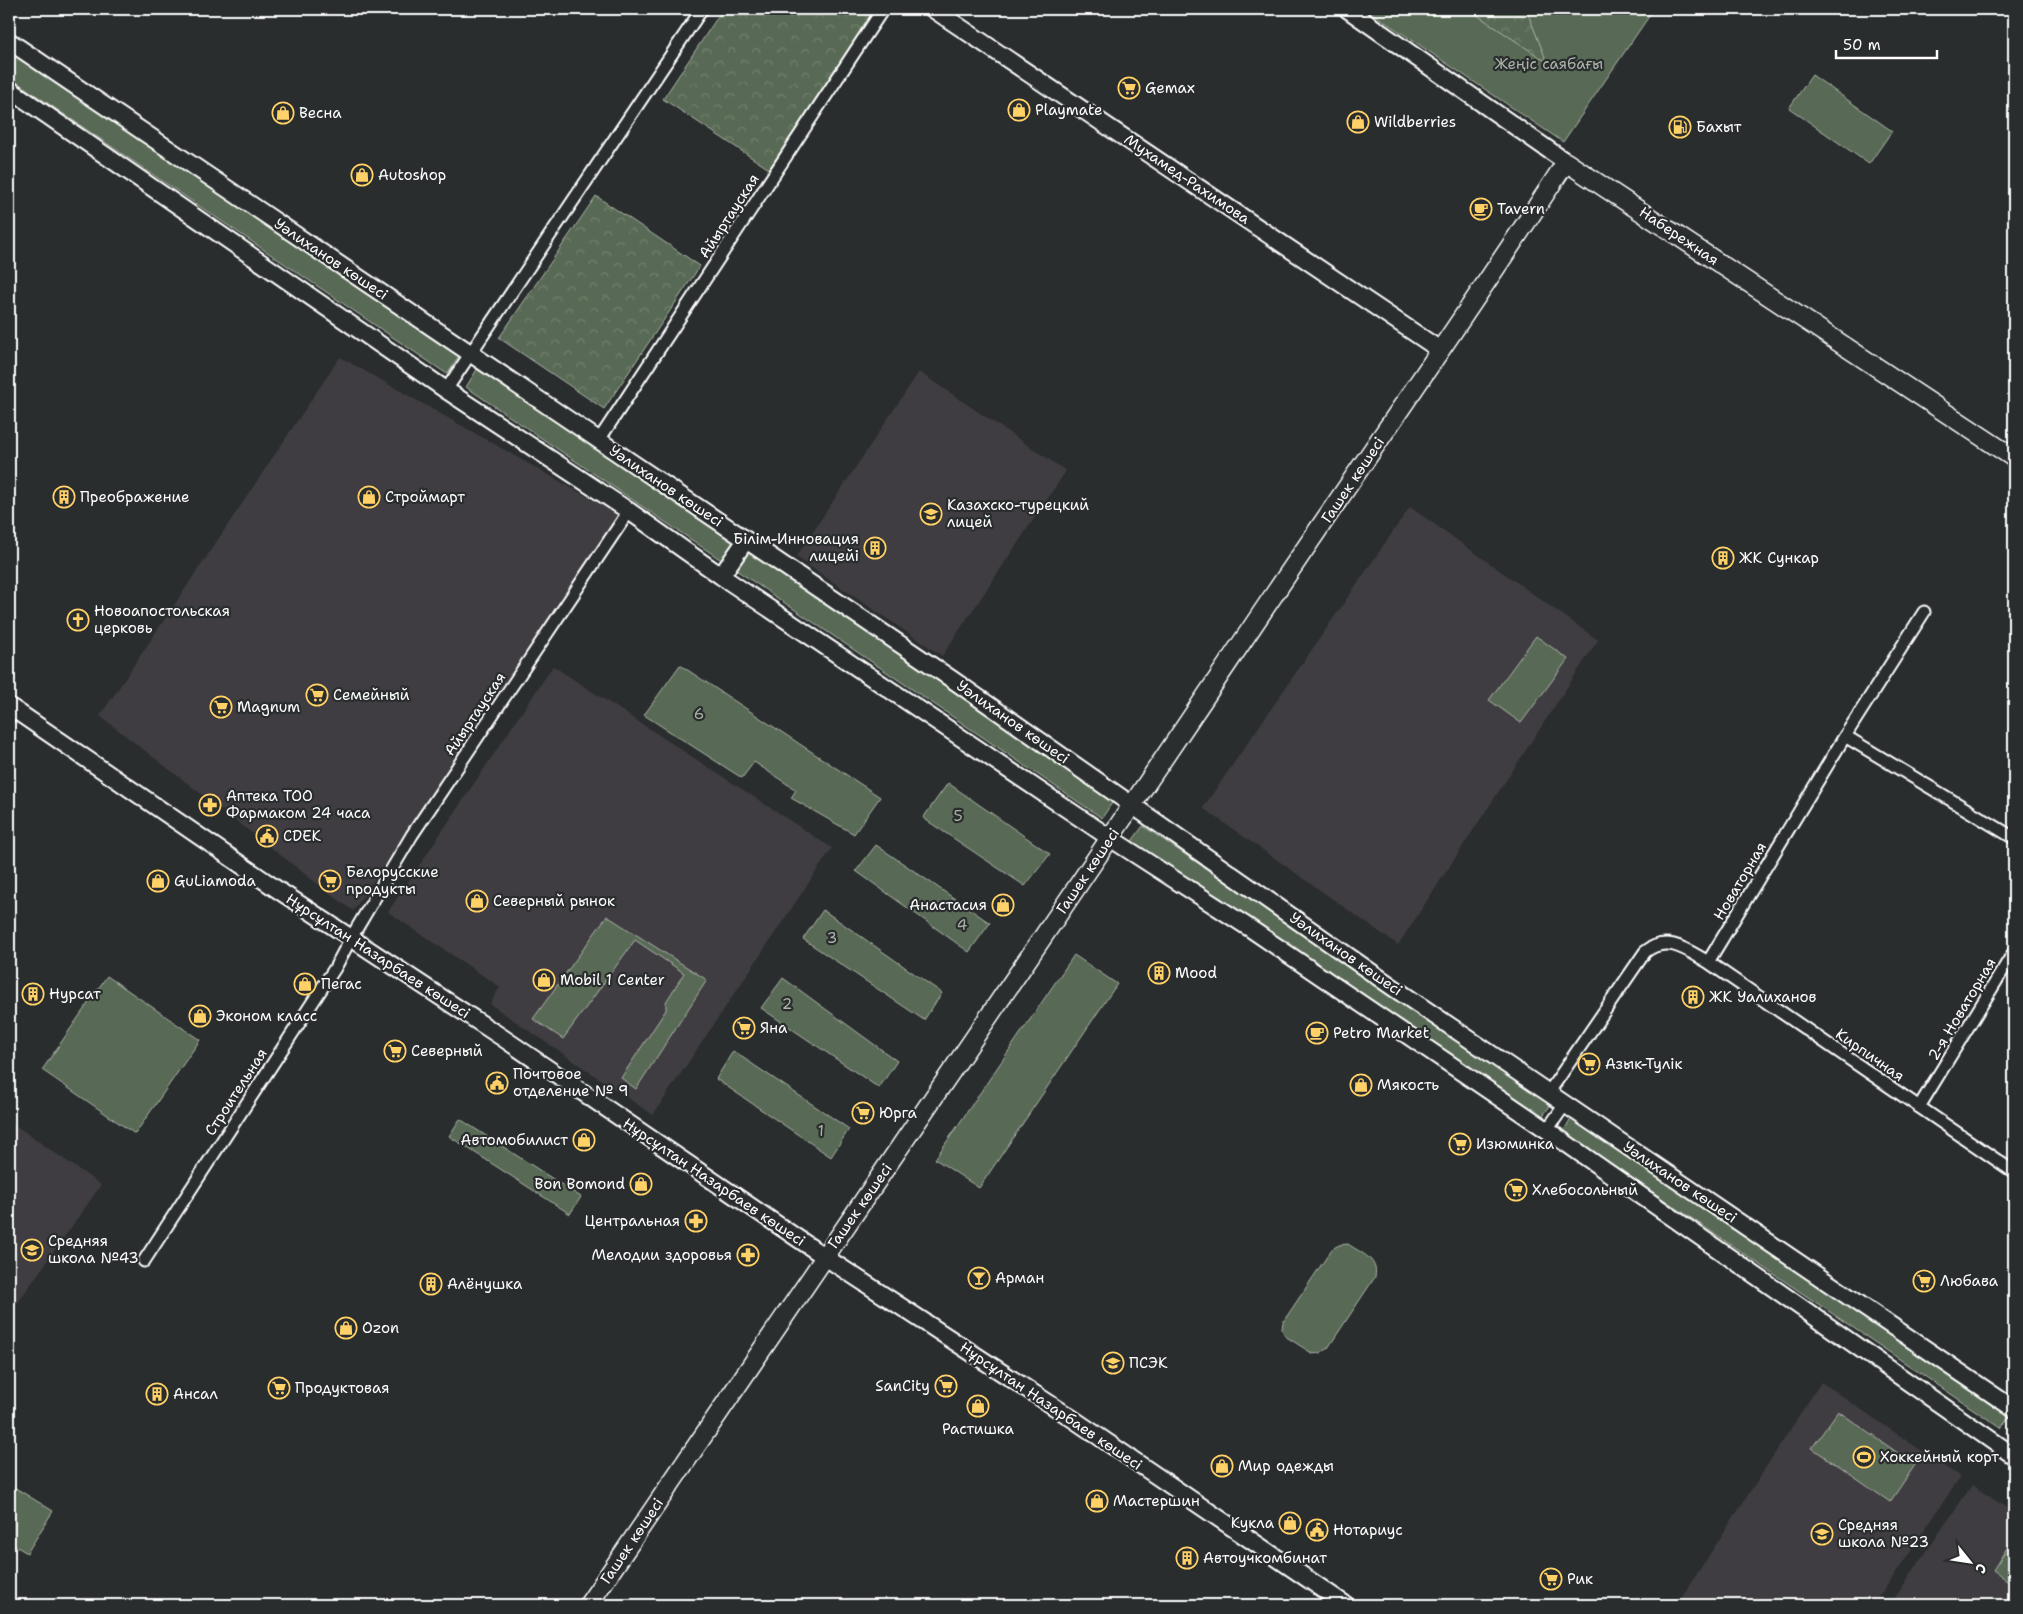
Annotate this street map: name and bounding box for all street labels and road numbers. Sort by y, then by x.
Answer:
street label: Мухамед-Рахимова [1120,129,1254,229]
street label: Айыртауская [694,170,764,262]
street label: Набережная [1635,202,1723,270]
street label: Уәлиханов көшесі [270,213,392,305]
street label: Гашек көшесі [1317,433,1389,527]
street label: Уәлиханов көшесі [605,440,727,532]
street label: Айыртауская [440,668,510,760]
street label: Уәлиханов көшесі [953,676,1073,768]
street label: Гашек көшесі [1052,824,1124,918]
street label: Новаторная [1709,838,1771,924]
street label: Нұрсұлтан Назарбаев көшесі [282,889,474,1023]
street label: Уәлиханов көшесі [1286,908,1406,1000]
street label: 2-я Новаторная [1923,954,2001,1064]
street label: Кирпичная [1832,1024,1908,1086]
street label: Строительная [200,1044,272,1140]
street label: Нұрсұлтан Назарбаев көшесі [619,1113,809,1251]
street label: Уәлиханов көшесі [1619,1136,1741,1228]
street label: Гашек көшесі [823,1159,897,1253]
street label: Нұрсұлтан Назарбаев көшесі [956,1337,1146,1475]
street label: Гашек көшесі [596,1494,668,1588]

